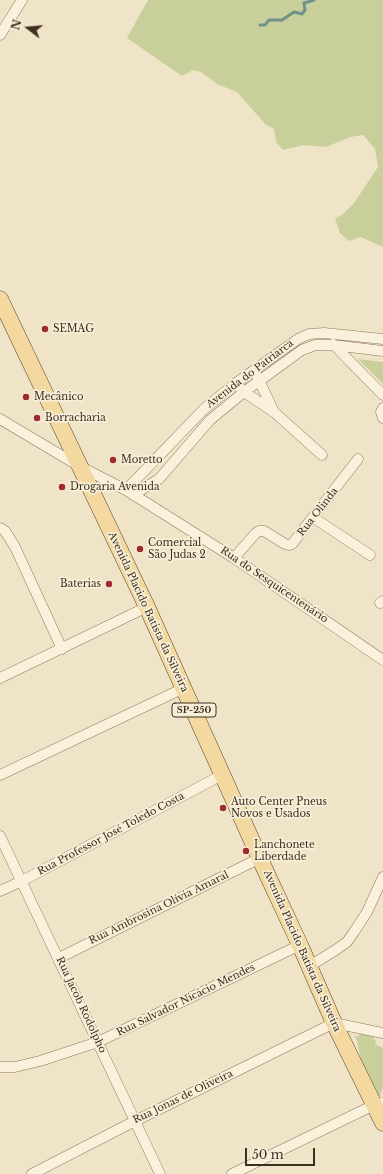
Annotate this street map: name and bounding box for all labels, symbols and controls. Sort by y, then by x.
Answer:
north arrow [8,8,48,48]
text: N [8,18,25,32]
place label: SEMAG [53,323,94,335]
marker: SEMAG [40,324,50,334]
street label: Avenida do Patriarca [204,337,296,411]
place label: Mecânico [34,391,83,403]
marker: Mecânico [21,392,31,402]
place label: Borracharia [45,412,106,424]
marker: Borracharia [32,413,42,423]
place label: Moretto [121,454,163,466]
marker: Moretto [108,455,118,465]
place label: Drogaria Avenida [70,481,160,493]
marker: Drogaria Avenida [57,482,67,492]
street label: Rua Olinda [295,485,341,539]
street label: Avenida Placido Batista da Silveira [105,530,191,694]
place label: Comercial São Judas 2 [148,537,206,560]
marker: Comercial São Judas 2 [135,544,145,554]
street label: Rua do Sesquicentenário [218,544,330,626]
place label: Baterias [60,578,101,590]
marker: Baterias [104,579,114,589]
road number: SP-250 [172,703,216,717]
street label: Rua Professor José Toledo Costa [36,790,186,878]
place label: Auto Center Pneus Novos e Usados [231,796,327,820]
marker: Auto Center Pneus Novos e Usados [218,803,228,813]
place label: Lanchonete Liberdade [254,839,315,862]
marker: Lanchonete Liberdade [241,846,251,856]
street label: Avenida Placido Batista da Silveira [261,868,343,1034]
street label: Rua Ambrosina Olívia Amaral [87,869,231,947]
street label: Rua Jacob Rodolpho [53,955,109,1055]
street label: Rua Salvador Nicácio Mendes [115,961,257,1039]
street label: Rua Jonas de Oliveira [131,1068,235,1126]
scale bar [247,1140,317,1166]
text: 50 m [252,1147,284,1162]

